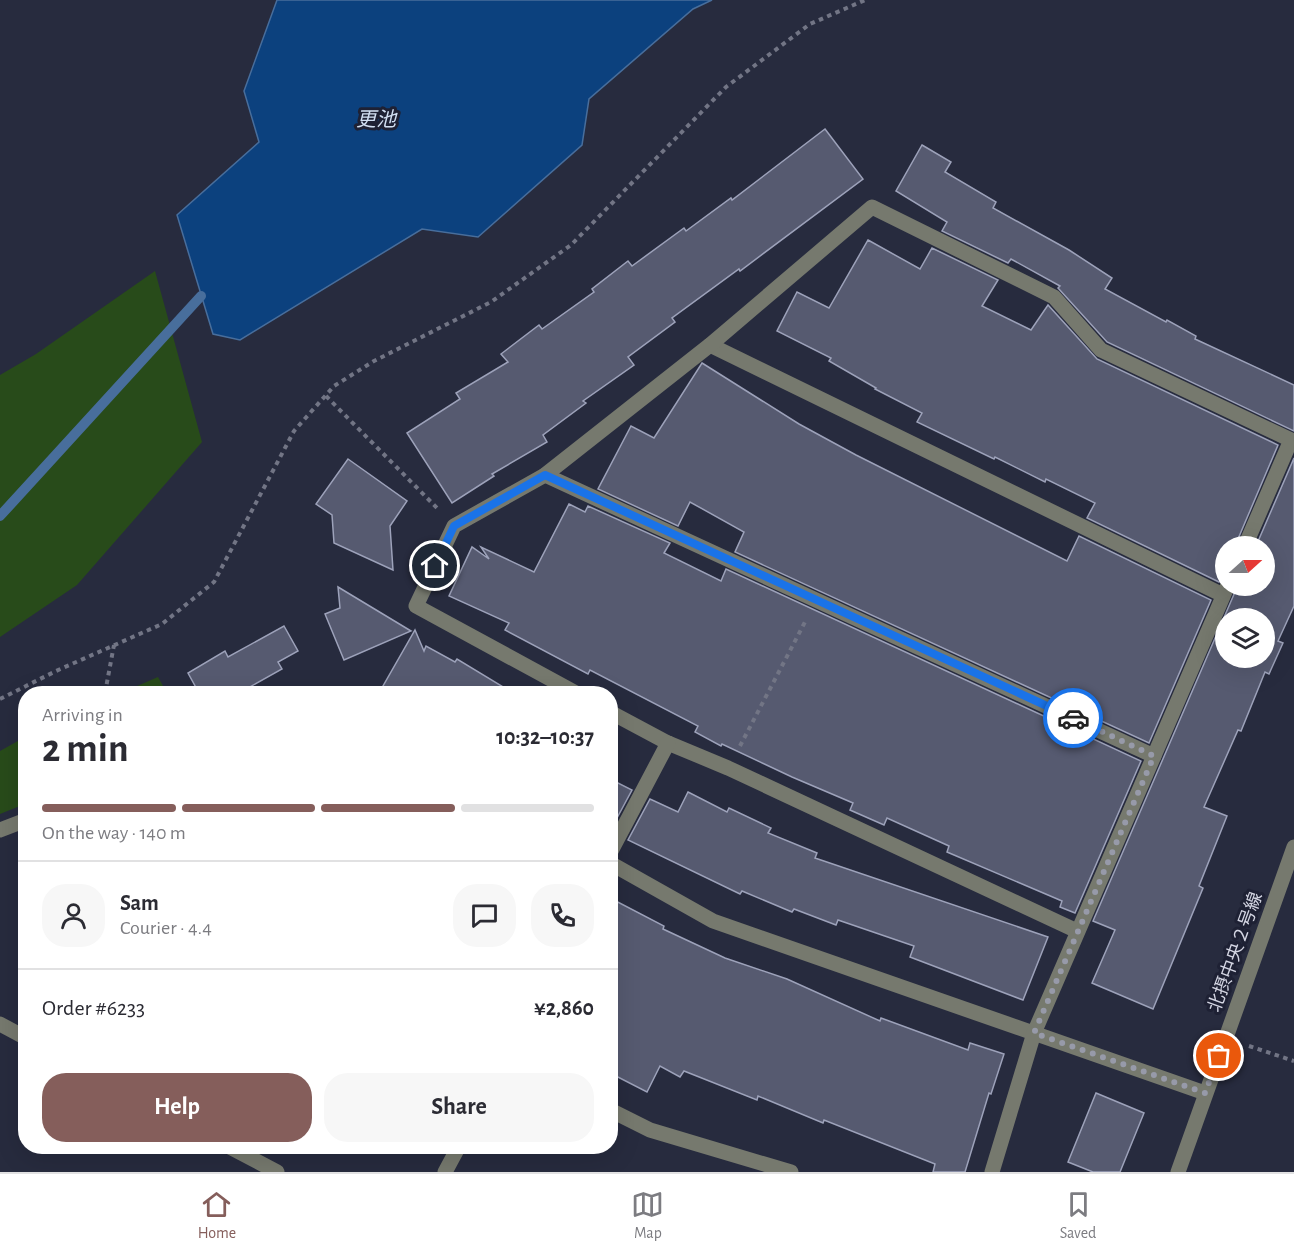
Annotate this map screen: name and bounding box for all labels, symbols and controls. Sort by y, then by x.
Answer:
water label: 更池 [356,109,398,130]
north arrow [1215,536,1275,596]
map controls [1215,536,1275,668]
pin [409,540,460,591]
icon: home [418,549,451,582]
button: layers [1215,608,1275,668]
courier [1043,688,1103,748]
icon: car [1057,702,1090,735]
text: Arriving in [42,705,123,725]
text: 10:32–10:37 [496,726,594,748]
text: 2 min [42,730,129,769]
text: On the way · 140 m [42,823,186,843]
button: person [42,884,105,947]
button: chat [453,884,516,947]
button: phone [531,884,594,947]
street label: 北摂中央２号線 [1204,889,1266,1015]
text: Sam [120,892,159,914]
text: Courier · 4.4 [120,918,212,938]
text: Order #6233 [42,997,145,1019]
text: ¥2,860 [534,997,594,1019]
pin [1193,1030,1244,1081]
icon: bag [1202,1039,1235,1072]
button: Help [42,1073,312,1142]
button: Share [324,1073,594,1142]
tab: Home [198,1188,236,1243]
tab: Map [631,1188,664,1243]
tab: Saved [1060,1188,1096,1243]

